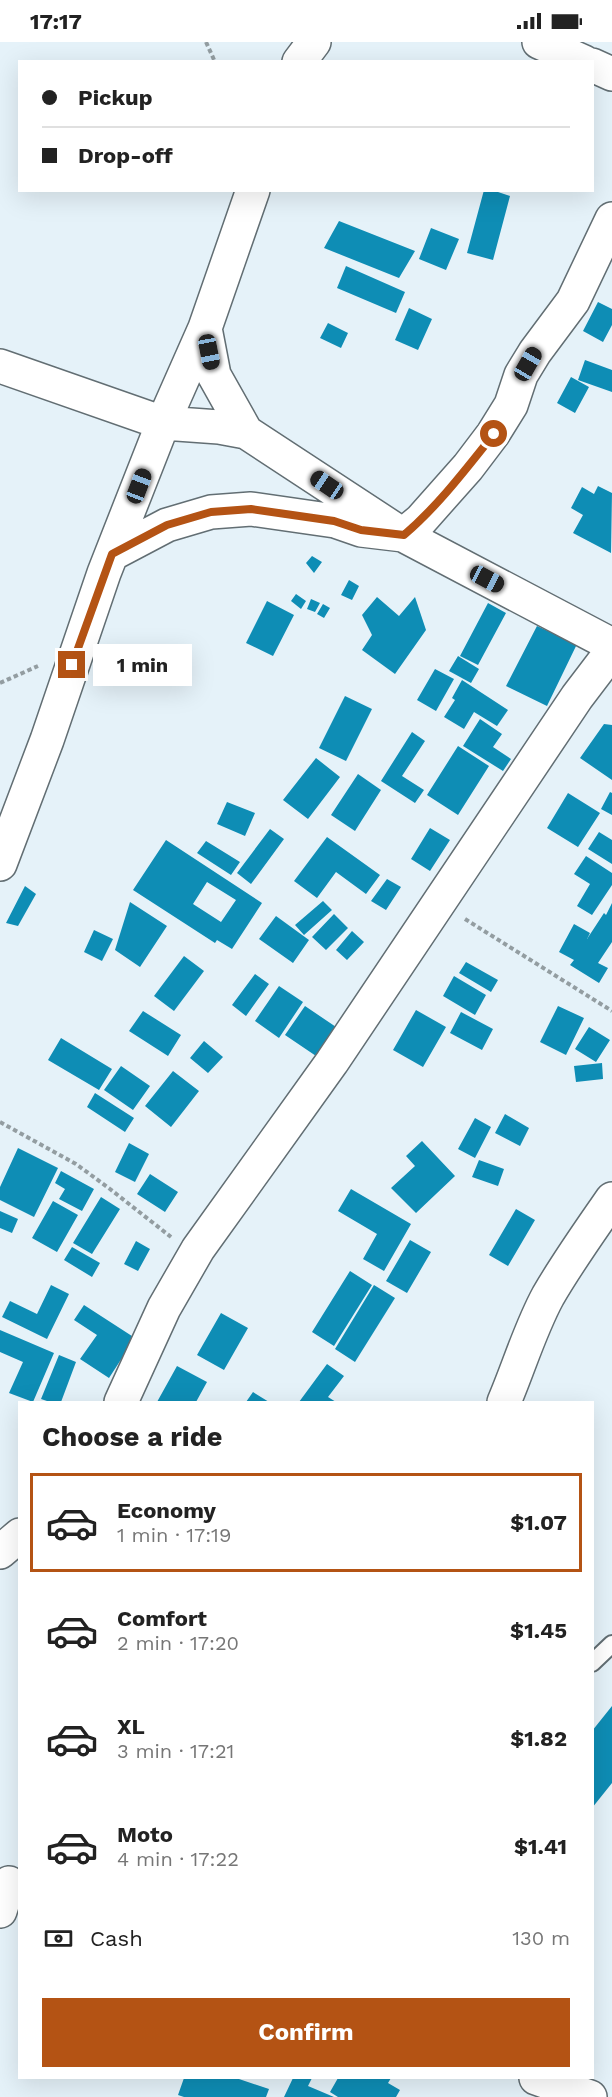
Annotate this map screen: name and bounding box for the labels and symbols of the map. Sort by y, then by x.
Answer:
car [197,333,221,371]
car [511,344,545,384]
route start [480,420,507,447]
car [124,466,154,506]
car [307,467,347,503]
car [467,563,507,595]
callout: 1 min [93,644,192,686]
route end [58,651,85,678]

